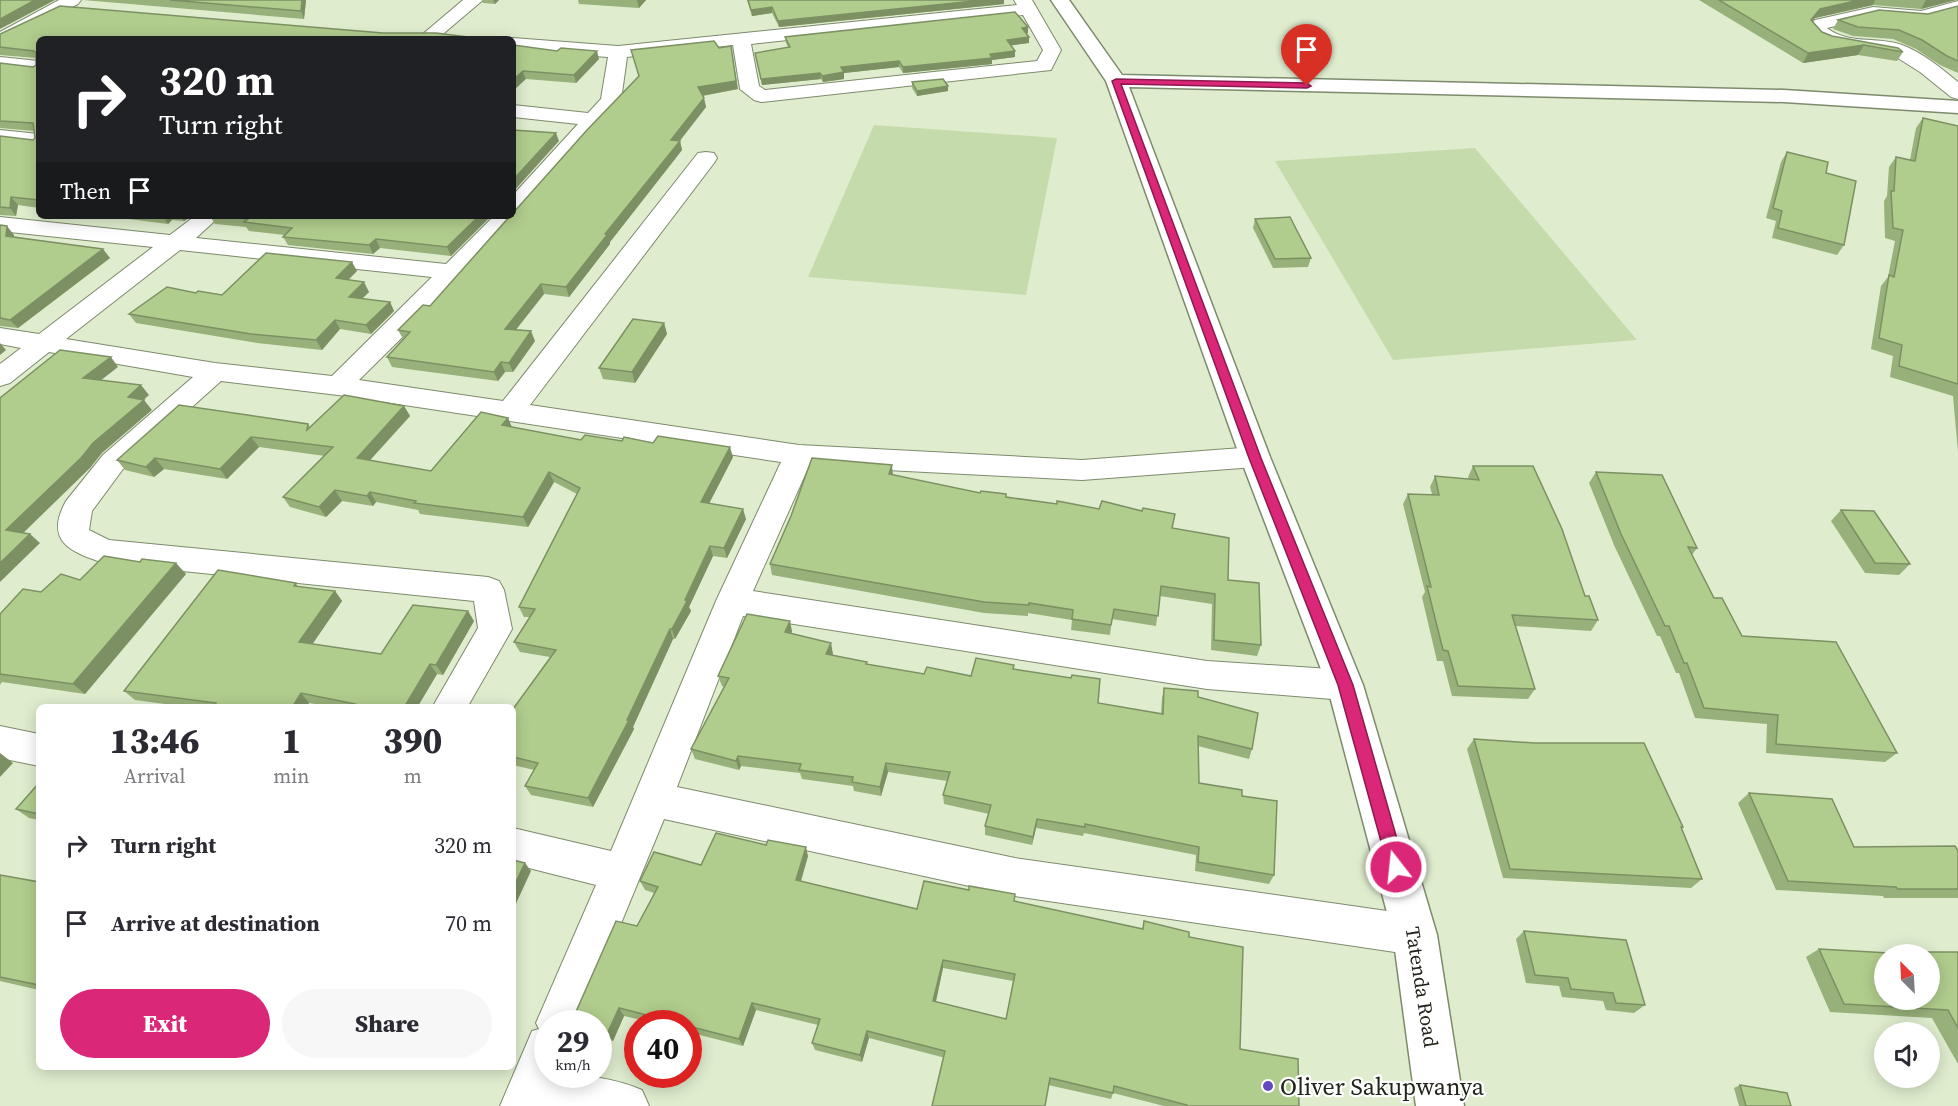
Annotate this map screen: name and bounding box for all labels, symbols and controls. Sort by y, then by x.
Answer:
pin [1281,24,1332,86]
icon: arrive [1290,33,1323,66]
text: 320 m [159,51,274,109]
icon: right [60,60,138,138]
text: Turn right [159,106,283,143]
icon: arrive [123,174,156,207]
text: Then [60,176,111,206]
text: 13:46 [110,716,200,765]
text: 1 [281,716,301,765]
text: 390 [383,716,442,765]
text: Arrival [124,762,186,790]
text: min [273,762,309,790]
text: m [404,762,422,790]
icon: right [60,829,93,862]
text: Turn right [111,830,216,860]
text: 320 m [434,830,492,860]
position arrow [1364,835,1428,899]
icon: arrive [60,907,93,940]
text: Arrive at destination [111,908,320,938]
text: 70 m [445,908,492,938]
street label: Tatenda Road [1399,925,1445,1050]
north arrow [1874,944,1940,1010]
map controls [1874,944,1940,1088]
button: Exit [60,989,270,1058]
button: Share [282,989,492,1058]
speed limit sign: 40 [624,1010,702,1088]
text: 29 [557,1021,589,1062]
button: sound [1874,1022,1940,1088]
text: km/h [555,1054,591,1075]
place label: Oliver Sakupwanya [1280,1070,1485,1103]
marker: Oliver Sakupwanya [1261,1079,1275,1093]

